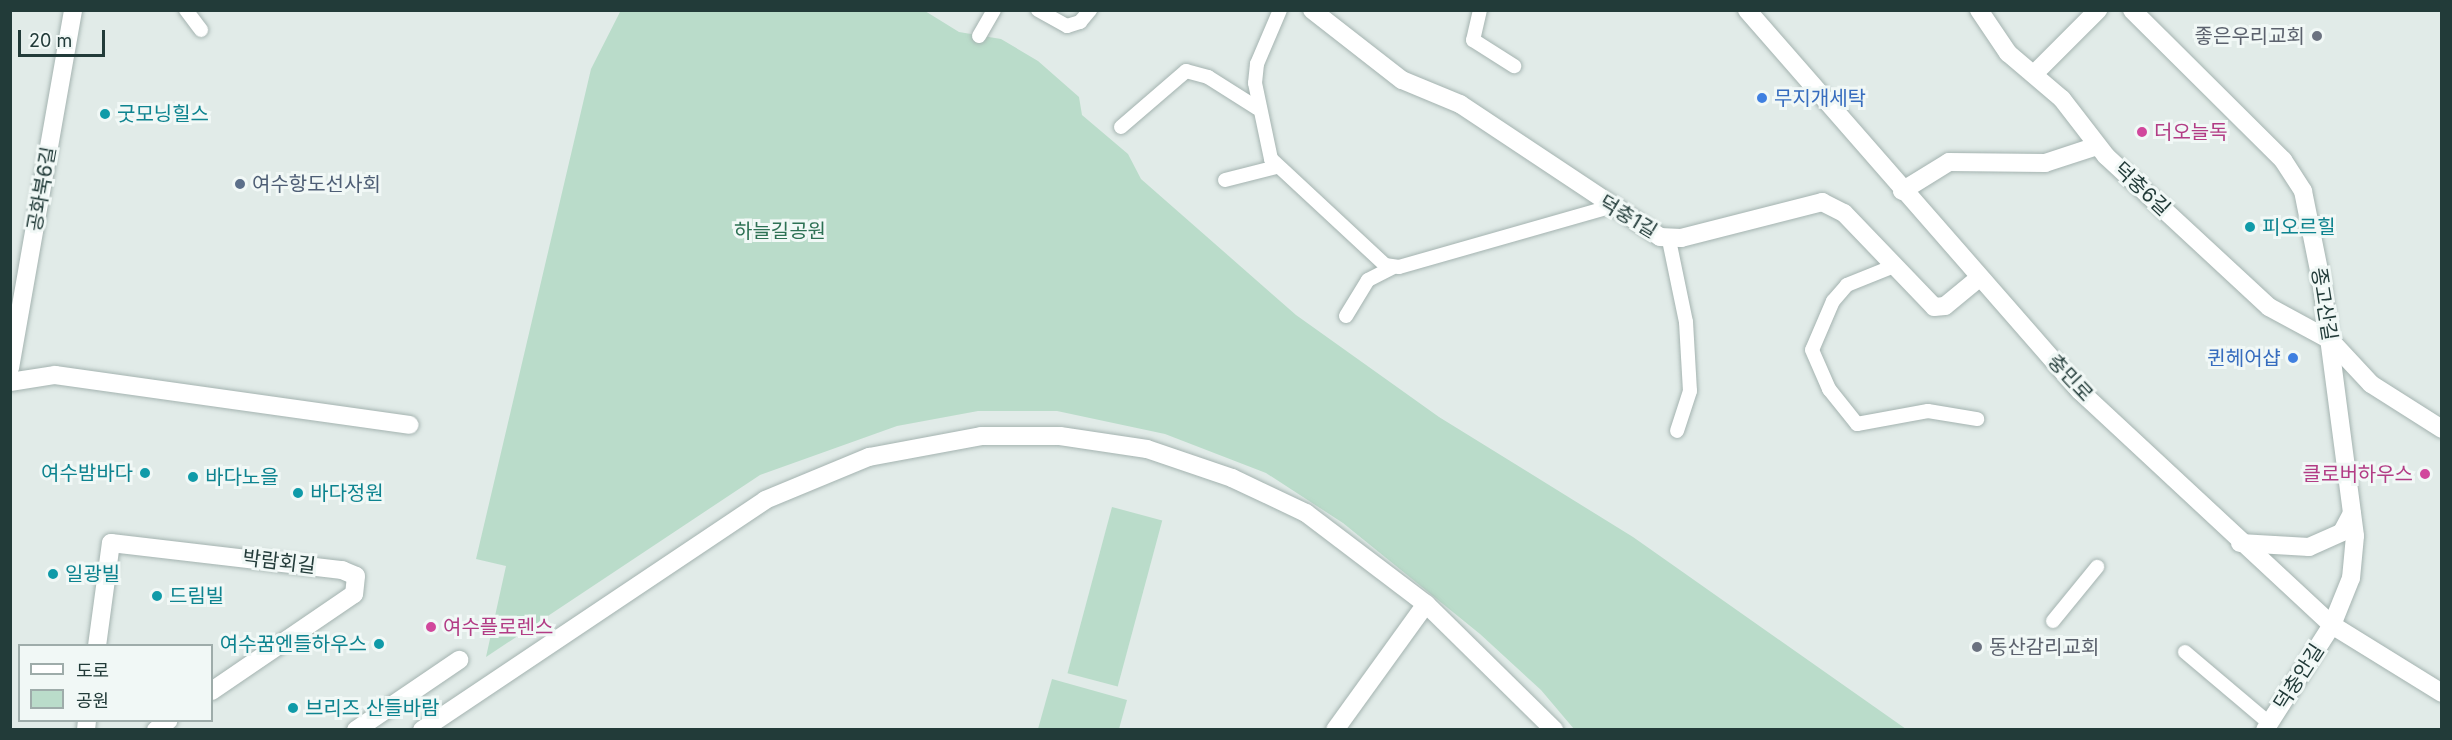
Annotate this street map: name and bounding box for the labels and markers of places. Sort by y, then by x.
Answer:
place label: 좋은우리교회 [2195,24,2305,48]
marker: 좋은우리교회 [2310,29,2324,43]
place label: 무지개세탁 [1774,86,1866,110]
marker: 무지개세탁 [1755,91,1769,105]
place label: 굿모닝힐스 [117,102,209,126]
marker: 굿모닝힐스 [98,107,112,121]
place label: 더오늘독 [2154,120,2228,144]
marker: 더오늘독 [2135,125,2149,139]
place label: 여수항도선사회 [252,172,381,196]
marker: 여수항도선사회 [233,177,247,191]
place label: 피오르힐 [2262,215,2336,239]
marker: 피오르힐 [2243,220,2257,234]
place label: 퀸헤어샵 [2207,346,2281,370]
marker: 퀸헤어샵 [2286,351,2300,365]
place label: 여수밤바다 [41,461,133,485]
place label: 클로버하우스 [2303,462,2413,486]
place label: 바다노을 [205,465,279,489]
marker: 여수밤바다 [138,466,152,480]
marker: 클로버하우스 [2418,467,2432,481]
marker: 바다노을 [186,470,200,484]
place label: 바다정원 [310,481,384,505]
marker: 바다정원 [291,486,305,500]
place label: 일광빌 [65,562,120,586]
marker: 일광빌 [46,567,60,581]
place label: 드림빌 [169,584,224,608]
marker: 드림빌 [150,589,164,603]
place label: 여수플로렌스 [443,615,553,639]
marker: 여수플로렌스 [424,620,438,634]
place label: 여수꿈엔들하우스 [220,632,367,656]
place label: 동산감리교회 [1989,635,2099,659]
marker: 여수꿈엔들하우스 [372,637,386,651]
marker: 동산감리교회 [1970,640,1984,654]
place label: 브리즈 산들바람 [305,696,439,720]
marker: 브리즈 산들바람 [286,701,300,715]

